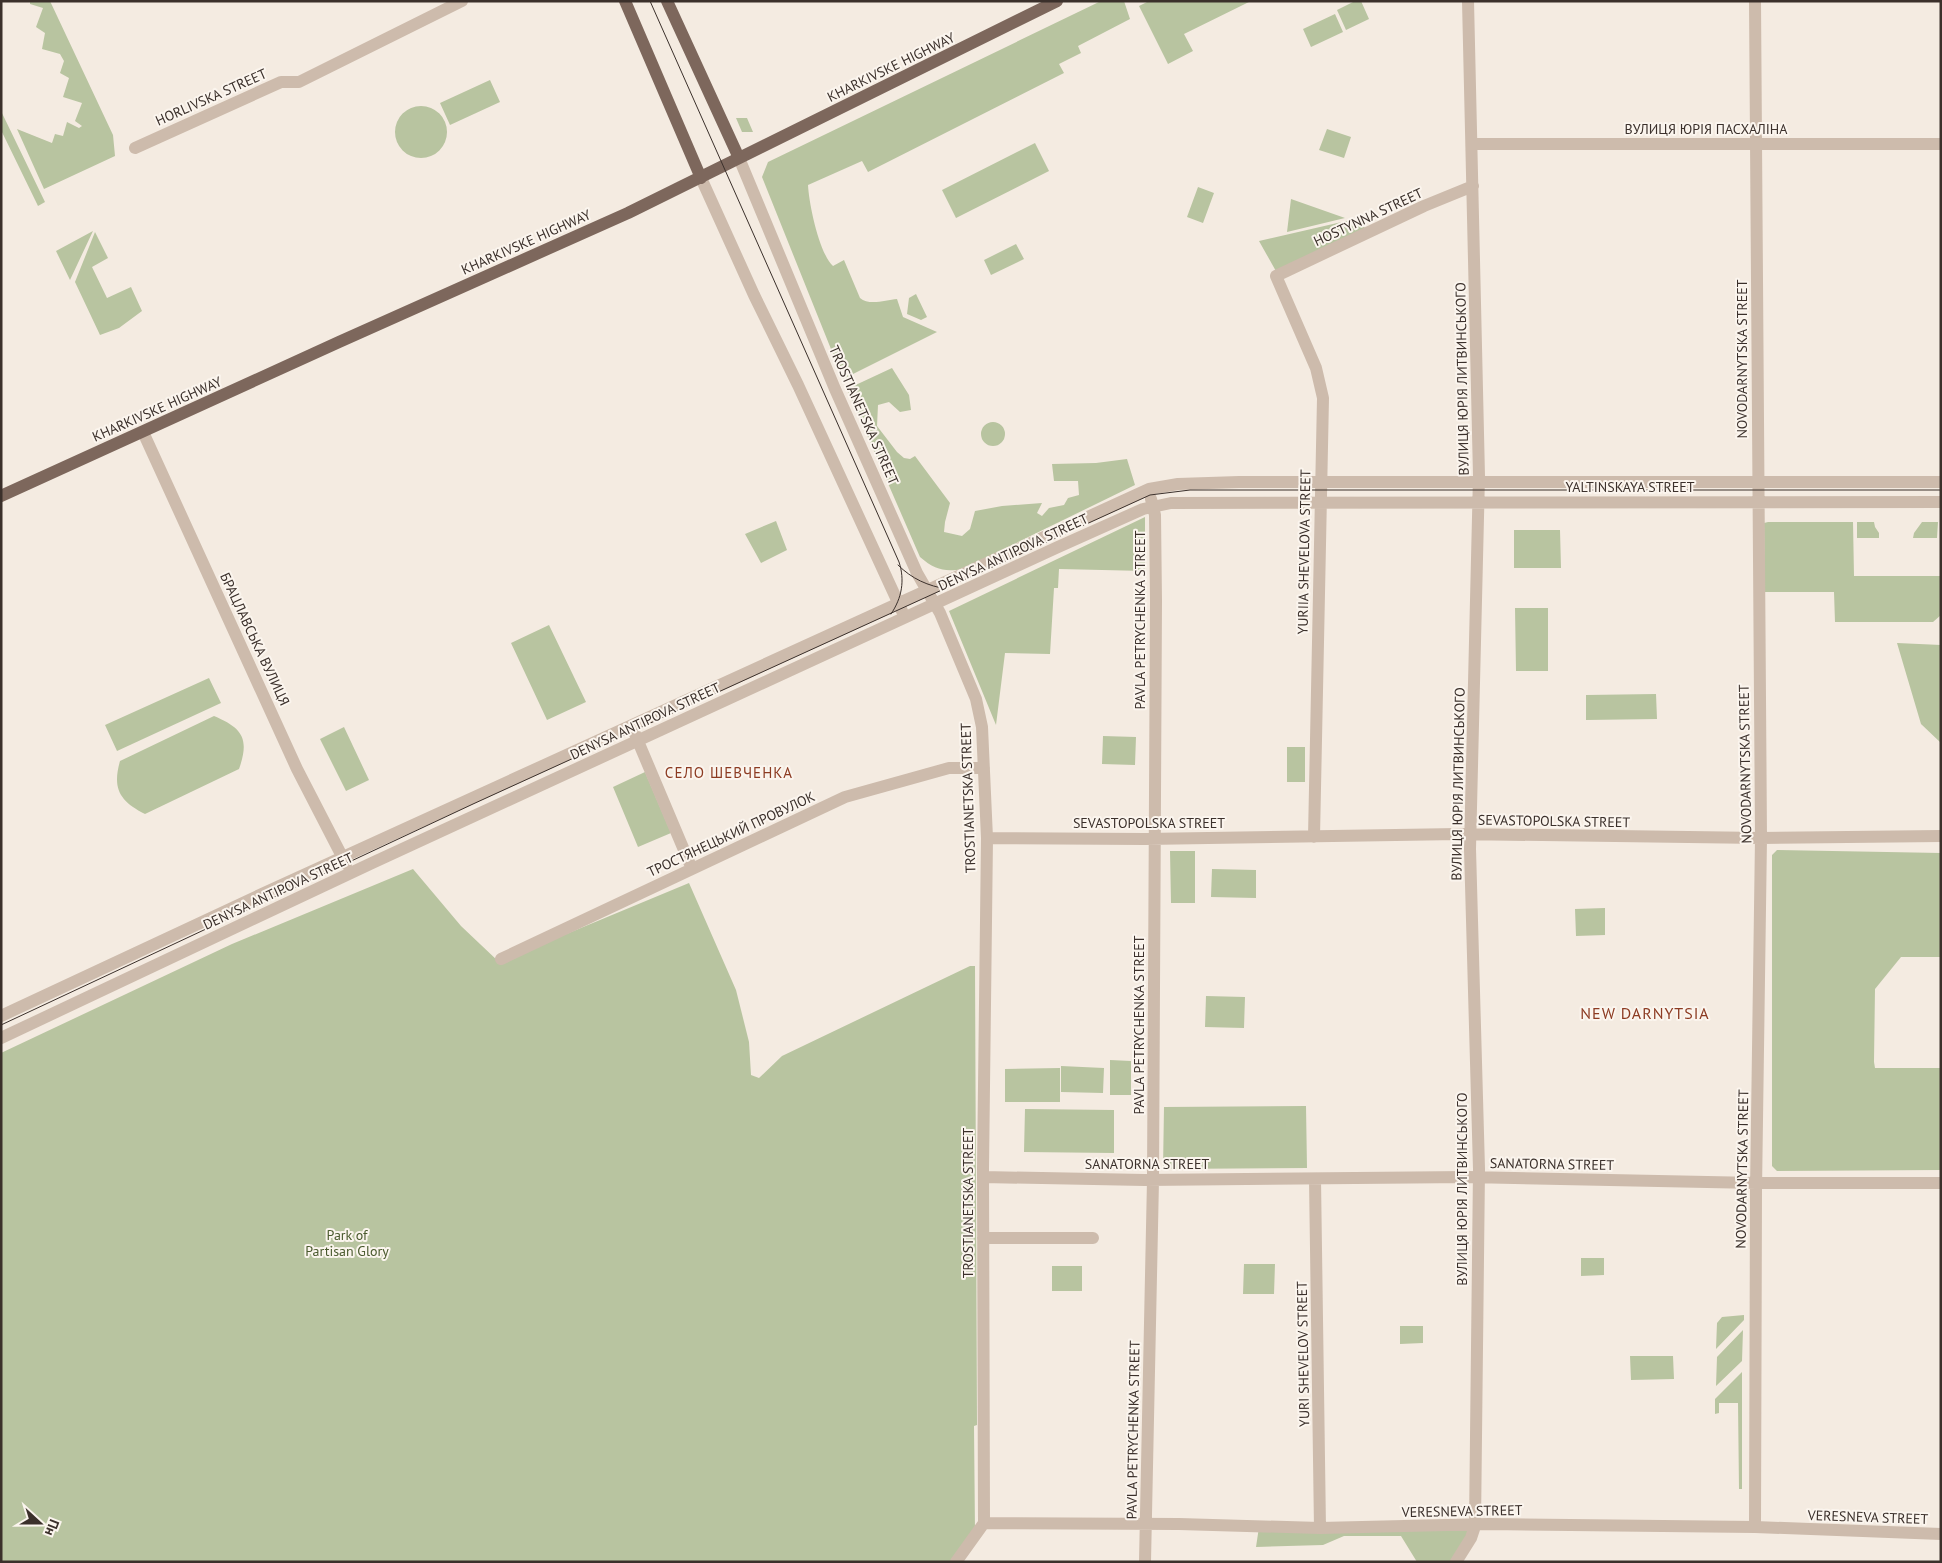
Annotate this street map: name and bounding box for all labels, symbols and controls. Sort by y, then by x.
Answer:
street label: KHARKIVSKE HIGHWAY [824,28,958,106]
street label: HORLIVSKA STREET [153,64,270,130]
street label: ВУЛИЦЯ ЮРІЯ ПАСХАЛІНА [1625,120,1788,138]
street label: HOSTYNNA STREET [1311,184,1426,250]
street label: KHARKIVSKE HIGHWAY [458,205,594,279]
street label: NOVODARNYTSKA STREET [1733,279,1751,439]
street label: ВУЛИЦЯ ЮРІЯ ЛИТВИНСЬКОГО [1451,282,1473,476]
street label: TROSTIANETSKA STREET [825,343,903,488]
street label: KHARKIVSKE HIGHWAY [89,372,225,446]
street label: YURIIA SHEVELOVA STREET [1294,469,1314,635]
street label: YALTINSKAYA STREET [1565,478,1695,496]
street label: DENYSA ANTIPOVA STREET [935,509,1091,595]
street label: PAVLA PETRYCHENKA STREET [1131,530,1149,710]
street label: БРАЦЛАВСЬКА ВУЛИЦЯ [216,570,294,708]
street label: DENYSA ANTIPOVA STREET [567,678,723,764]
street label: NOVODARNYTSKA STREET [1735,684,1755,844]
street label: ВУЛИЦЯ ЮРІЯ ЛИТВИНСЬКОГО [1447,687,1469,881]
street label: TROSTIANETSKA STREET [956,722,980,873]
district label: СЕЛО ШЕВЧЕНКА [665,763,793,782]
street label: ТРОСТЯНЕЦЬКИЙ ПРОВУЛОК [644,787,818,881]
street label: SEVASTOPOLSKA STREET [1478,811,1630,831]
street label: SEVASTOPOLSKA STREET [1073,814,1225,832]
street label: DENYSA ANTIPOVA STREET [200,848,356,934]
street label: PAVLA PETRYCHENKA STREET [1130,935,1148,1115]
district label: NEW DARNYTSIA [1580,1003,1710,1023]
street label: NOVODARNYTSKA STREET [1732,1089,1752,1249]
street label: ВУЛИЦЯ ЮРІЯ ЛИТВИНСЬКОГО [1453,1092,1471,1286]
street label: TROSTIANETSKA STREET [959,1128,977,1278]
street label: SANATORNA STREET [1490,1154,1615,1174]
street label: SANATORNA STREET [1085,1155,1209,1173]
park label: Park of Partisan Glory [305,1226,389,1260]
street label: YURI SHEVELOV STREET [1293,1281,1313,1427]
street label: PAVLA PETRYCHENKA STREET [1122,1340,1144,1520]
north arrow [15,1498,65,1548]
street label: VERESNEVA STREET [1401,1501,1523,1521]
street label: VERESNEVA STREET [1806,1506,1929,1528]
text: Пн [41,1517,63,1539]

